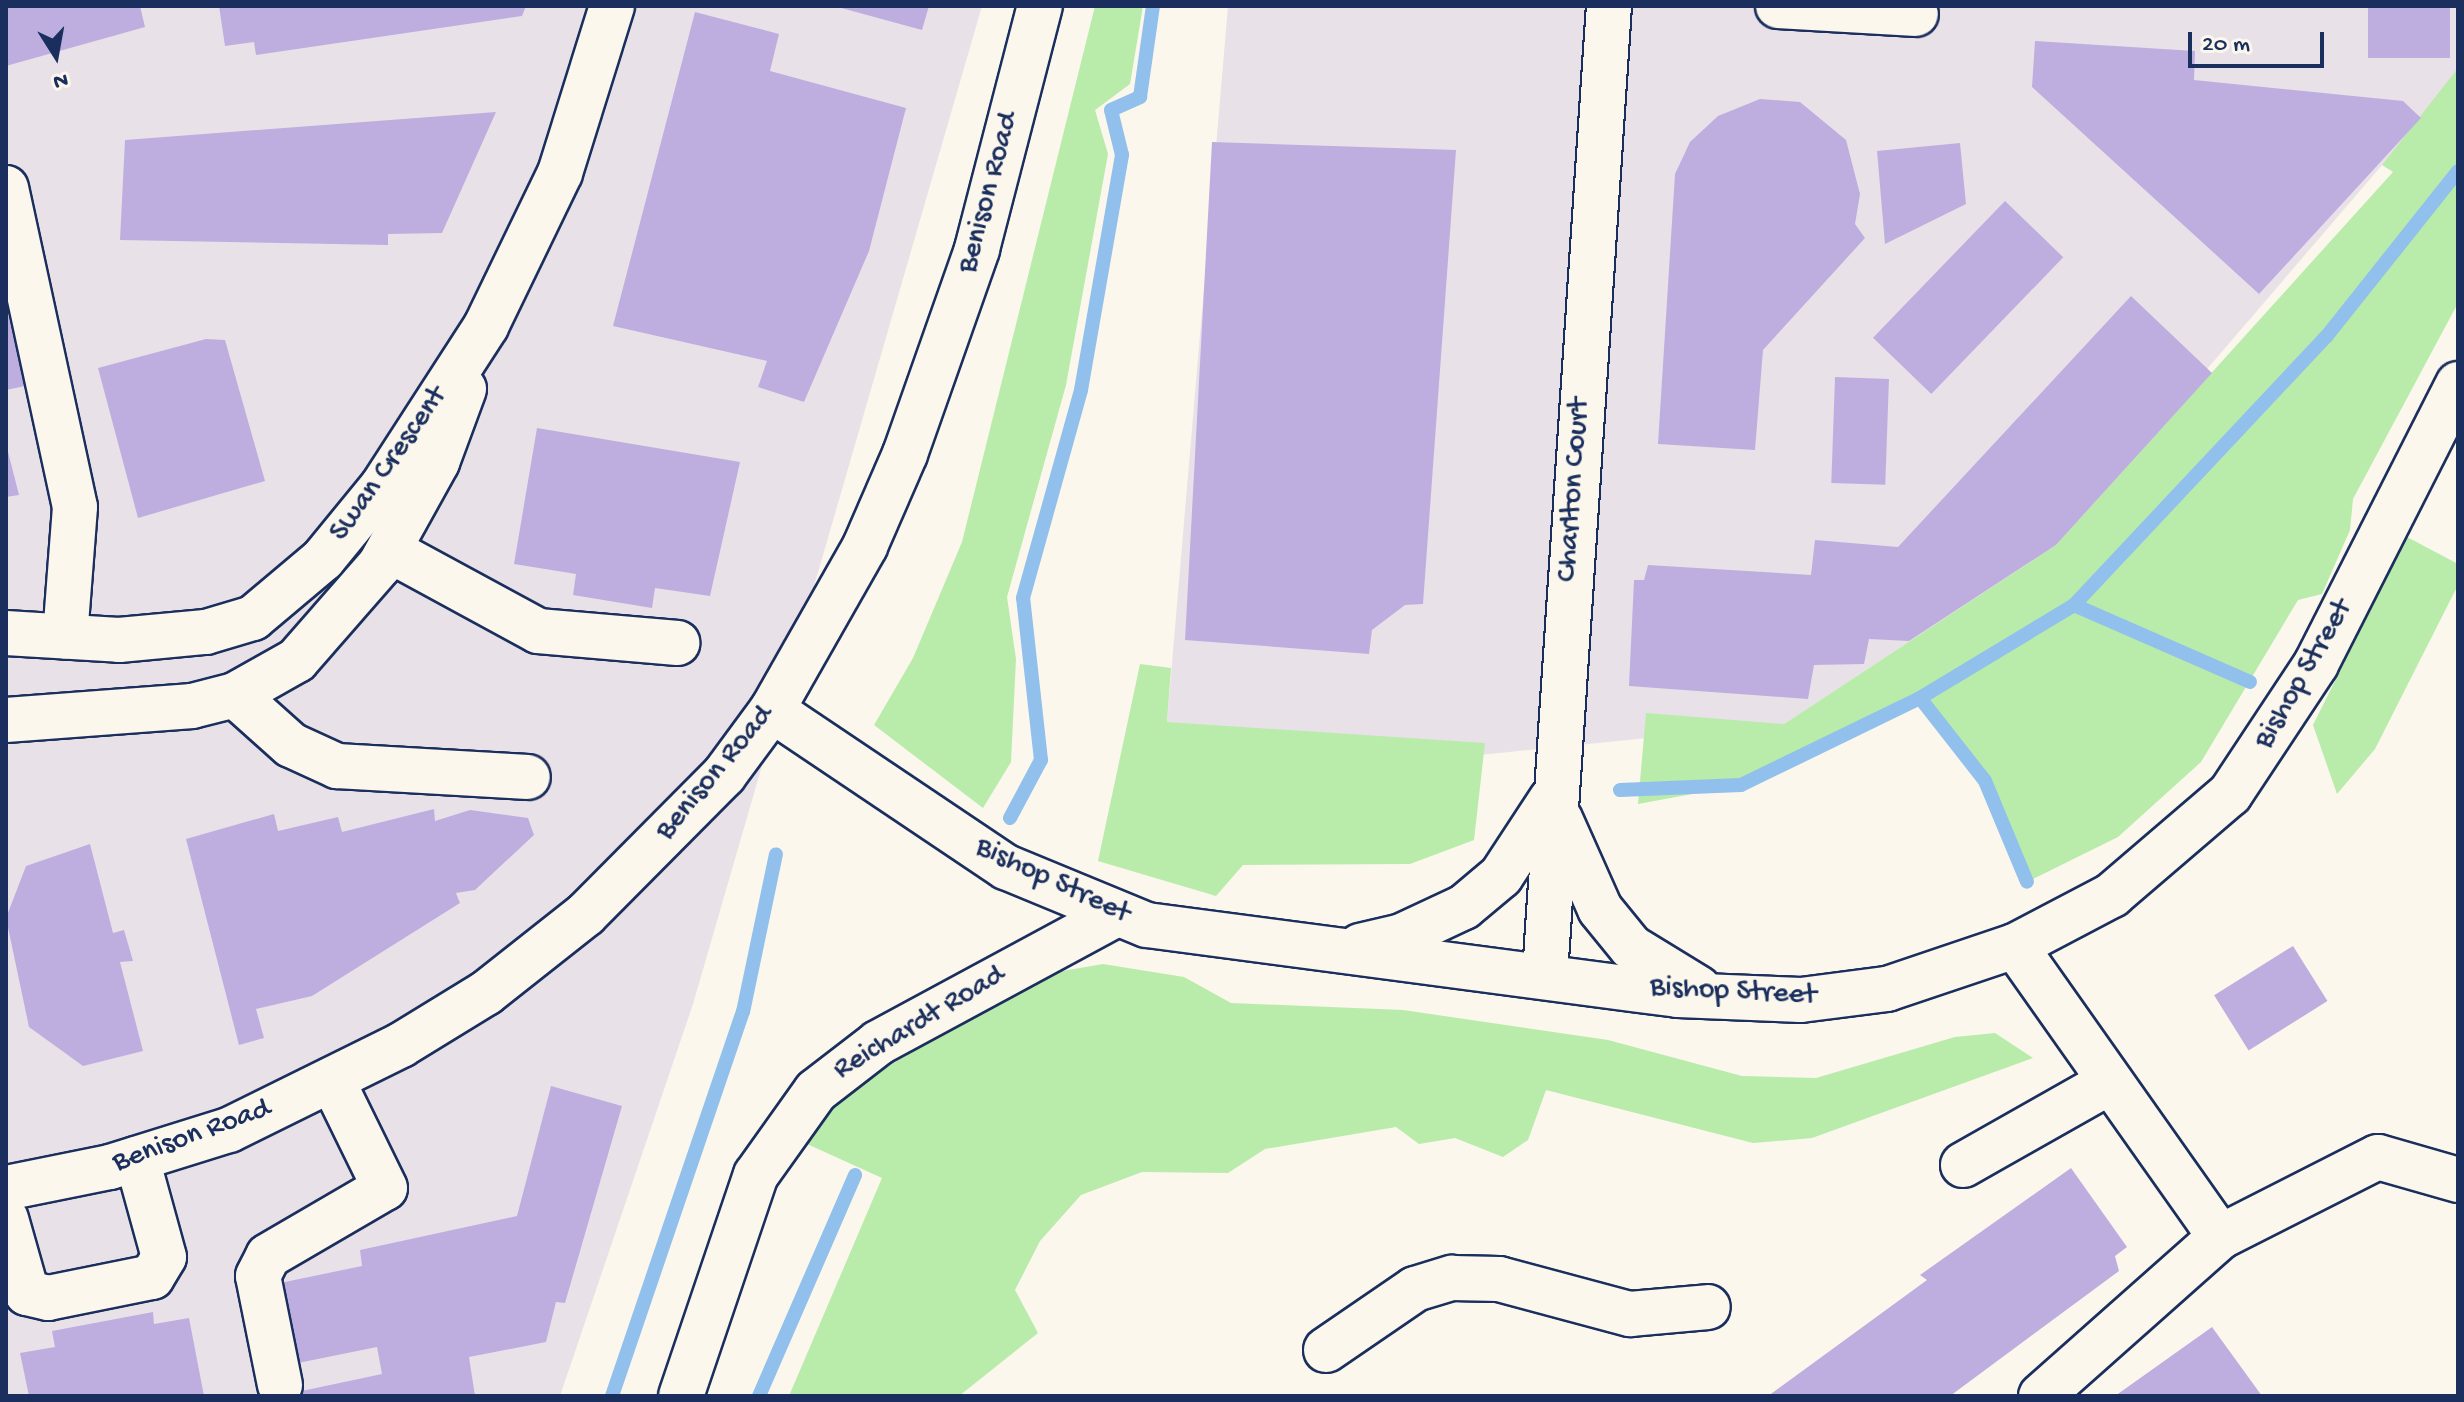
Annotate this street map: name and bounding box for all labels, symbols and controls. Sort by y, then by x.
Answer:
north arrow [16,16,96,96]
scale bar [2192,16,2328,66]
text: 20 m [2202,31,2250,60]
text: N [51,65,70,94]
street label: Benison Road [951,109,1029,277]
street label: Swan Crescent [323,381,457,549]
street label: Charlton Court [1551,397,1599,583]
street label: Bishop Street [2248,594,2362,756]
street label: Benison Road [649,699,783,849]
street label: Bishop Street [969,831,1135,933]
street label: Reichardt Road [828,959,1012,1089]
street label: Bishop Street [1649,971,1817,1015]
street label: Benison Road [108,1092,276,1182]

